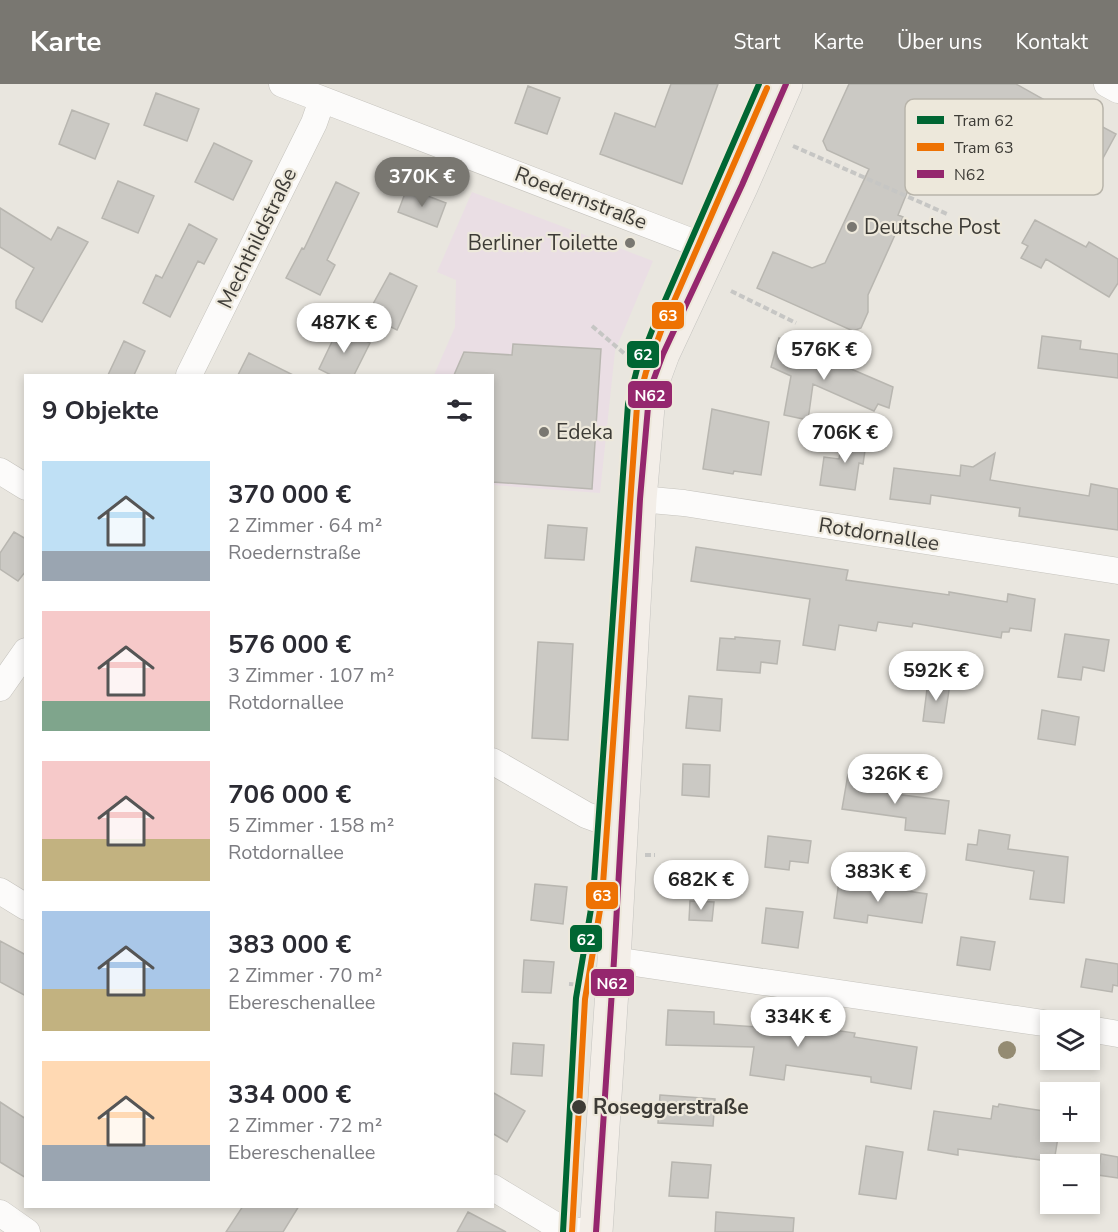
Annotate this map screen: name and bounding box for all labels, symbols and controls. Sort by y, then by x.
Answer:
text: Karte [30,23,101,61]
text: Start [733,28,780,56]
text: Karte [813,28,864,56]
text: Über uns [897,28,982,56]
text: Kontakt [1015,28,1088,56]
legend [905,99,1103,195]
text: Tram 62 [954,110,1014,132]
text: Tram 63 [954,137,1014,159]
pin: 370K € [373,157,471,208]
street label: Roedernstraße [511,160,651,236]
street label: Mechthildstraße [211,163,303,313]
text: 370K € [389,163,455,190]
text: N62 [954,164,985,186]
place label: Deutsche Post [864,213,1001,241]
marker: Deutsche Post [845,220,859,234]
place label: Berliner Toilette [468,229,618,257]
marker: Berliner Toilette [623,236,637,250]
line badge: 63 [651,301,685,330]
pin: 487K € [295,303,393,354]
text: 63 [658,305,678,327]
text: 487K € [311,309,377,336]
pin: 576K € [775,330,873,381]
text: 576K € [791,336,857,363]
line badge: 62 [626,340,660,369]
text: 62 [633,344,653,366]
line badge: N62 [627,380,673,409]
text: N62 [634,385,666,407]
text: 9 Objekte [42,393,159,428]
icon: filters [443,394,476,427]
pin: 706K € [796,413,894,464]
place label: Edeka [556,418,613,446]
text: 706K € [812,419,878,446]
marker: Edeka [537,425,551,439]
text: 370 000 € [228,477,351,512]
icon: home [90,485,162,557]
street label: Rotdornallee [817,511,941,557]
text: 2 Zimmer · 64 m² [228,512,382,539]
text: Roedernstraße [228,539,361,566]
text: 576 000 € [228,627,351,662]
icon: home [90,635,162,707]
pin: 592K € [887,651,985,702]
text: 592K € [903,657,969,684]
text: 3 Zimmer · 107 m² [228,662,394,689]
text: Rotdornallee [228,689,344,716]
pin: 326K € [846,754,944,805]
text: 326K € [862,760,928,787]
text: 706 000 € [228,777,351,812]
icon: home [90,785,162,857]
text: 5 Zimmer · 158 m² [228,812,394,839]
text: Rotdornallee [228,839,344,866]
pin: 383K € [829,852,927,903]
text: 383K € [845,858,911,885]
pin: 682K € [652,860,750,911]
text: 682K € [668,866,734,893]
line badge: 63 [585,881,619,910]
text: 63 [592,885,612,907]
line badge: 62 [569,924,603,953]
text: 383 000 € [228,927,351,962]
text: 62 [576,929,596,951]
icon: home [90,935,162,1007]
text: 2 Zimmer · 70 m² [228,962,382,989]
line badge: N62 [590,968,635,997]
text: N62 [596,973,628,995]
text: Ebereschenallee [228,989,376,1016]
pin: 334K € [749,997,847,1048]
text: 334K € [765,1003,831,1030]
map controls [1040,1010,1100,1214]
button: layers [1040,1010,1100,1070]
text: 334 000 € [228,1077,351,1112]
button: + [1040,1082,1100,1142]
icon: home [90,1085,162,1157]
place label: Roseggerstraße [593,1093,749,1121]
marker: Roseggerstraße [570,1098,588,1116]
text: 2 Zimmer · 72 m² [228,1112,382,1139]
text: Ebereschenallee [228,1139,376,1166]
button: − [1040,1154,1100,1214]

